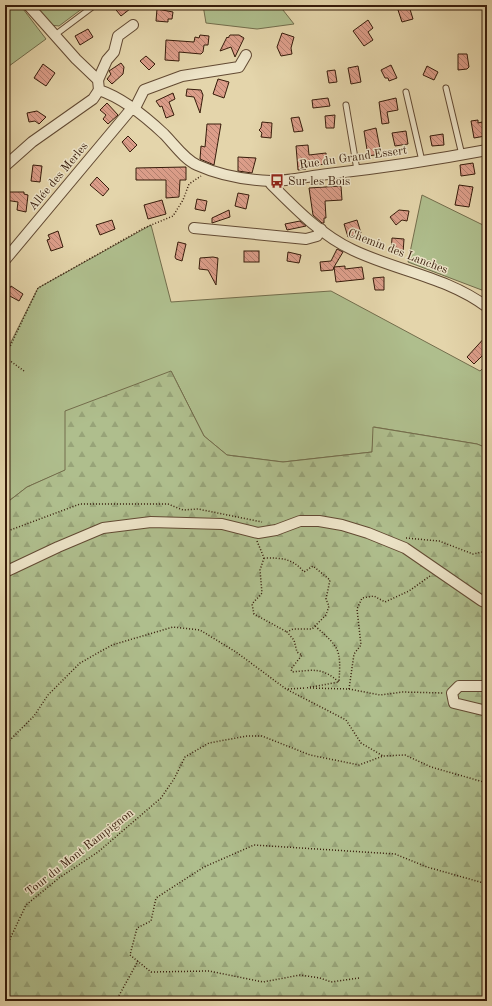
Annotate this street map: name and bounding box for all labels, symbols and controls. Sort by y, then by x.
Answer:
street label: Allée des Merles [27,140,91,213]
street label: Rue du Grand Essert [298,144,408,172]
bus stop icon: Sur les Bois [269,173,285,189]
place label: Sur les Bois [288,176,350,188]
street label: Chemin des Lanches [346,227,449,277]
street label: Tour du Mont Rampignon [23,807,136,899]

